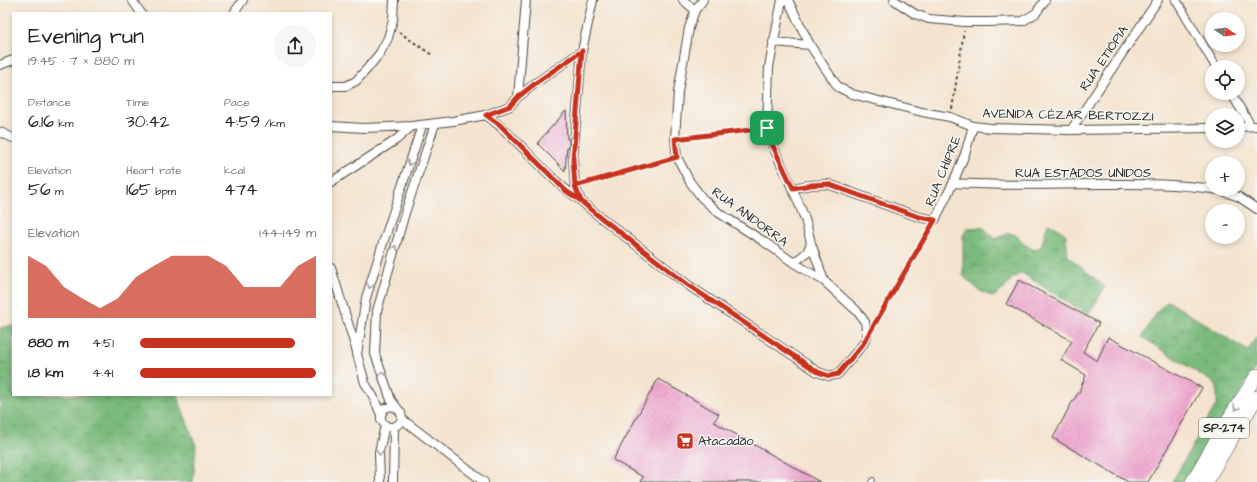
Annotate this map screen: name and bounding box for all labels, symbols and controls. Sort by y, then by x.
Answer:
north arrow [1205,12,1245,52]
map controls [1205,12,1245,244]
text: Evening run [28,21,144,52]
street label: RUA ETIÓPIA [1076,21,1133,94]
button: share [274,25,316,67]
text: 19:45 · 7 × 880 m [28,52,134,70]
button: locate [1205,60,1245,100]
text: Distance [28,95,71,110]
text: Time [126,95,149,110]
text: Pace [224,95,250,110]
street label: AVENIDA CÉZAR BERTOZZI [982,105,1154,125]
button: layers [1205,108,1245,148]
text: 6.16 [28,110,54,134]
text: 30:42 [126,110,170,134]
text: 4:59 [224,110,260,134]
pin [750,111,784,145]
text: km [54,116,74,131]
text: /km [260,116,285,131]
icon: arrive [756,117,778,139]
street label: RUA CHIPRE [921,133,965,209]
button: + [1205,156,1245,196]
one-way arrow [406,159,415,166]
text: Elevation [28,163,71,178]
text: Heart rate [126,163,181,178]
text: kcal [224,163,245,178]
street label: RUA ESTADOS UNIDOS [1015,164,1151,182]
text: 56 [28,178,51,202]
text: 165 [126,178,151,202]
text: 474 [224,178,258,202]
street label: RUA ANDORRA [708,183,792,251]
text: m [51,184,64,199]
text: bpm [151,184,176,199]
button: − [1205,204,1245,244]
text: Elevation [28,224,79,242]
text: 144–149 m [259,224,316,242]
one-way arrow [390,244,399,251]
one-way arrow [366,283,375,290]
text: 880 m [28,334,68,352]
text: 4:51 [92,334,114,352]
text: 1.8 km [28,364,63,382]
text: 4:41 [92,364,114,382]
one-way arrow [378,371,387,378]
one-way arrow [1233,404,1241,411]
road number: SP-274 [1199,418,1249,438]
supermarket icon: Atacadão [675,431,695,451]
place label: Atacadão [698,432,754,450]
one-way arrow [375,450,384,456]

